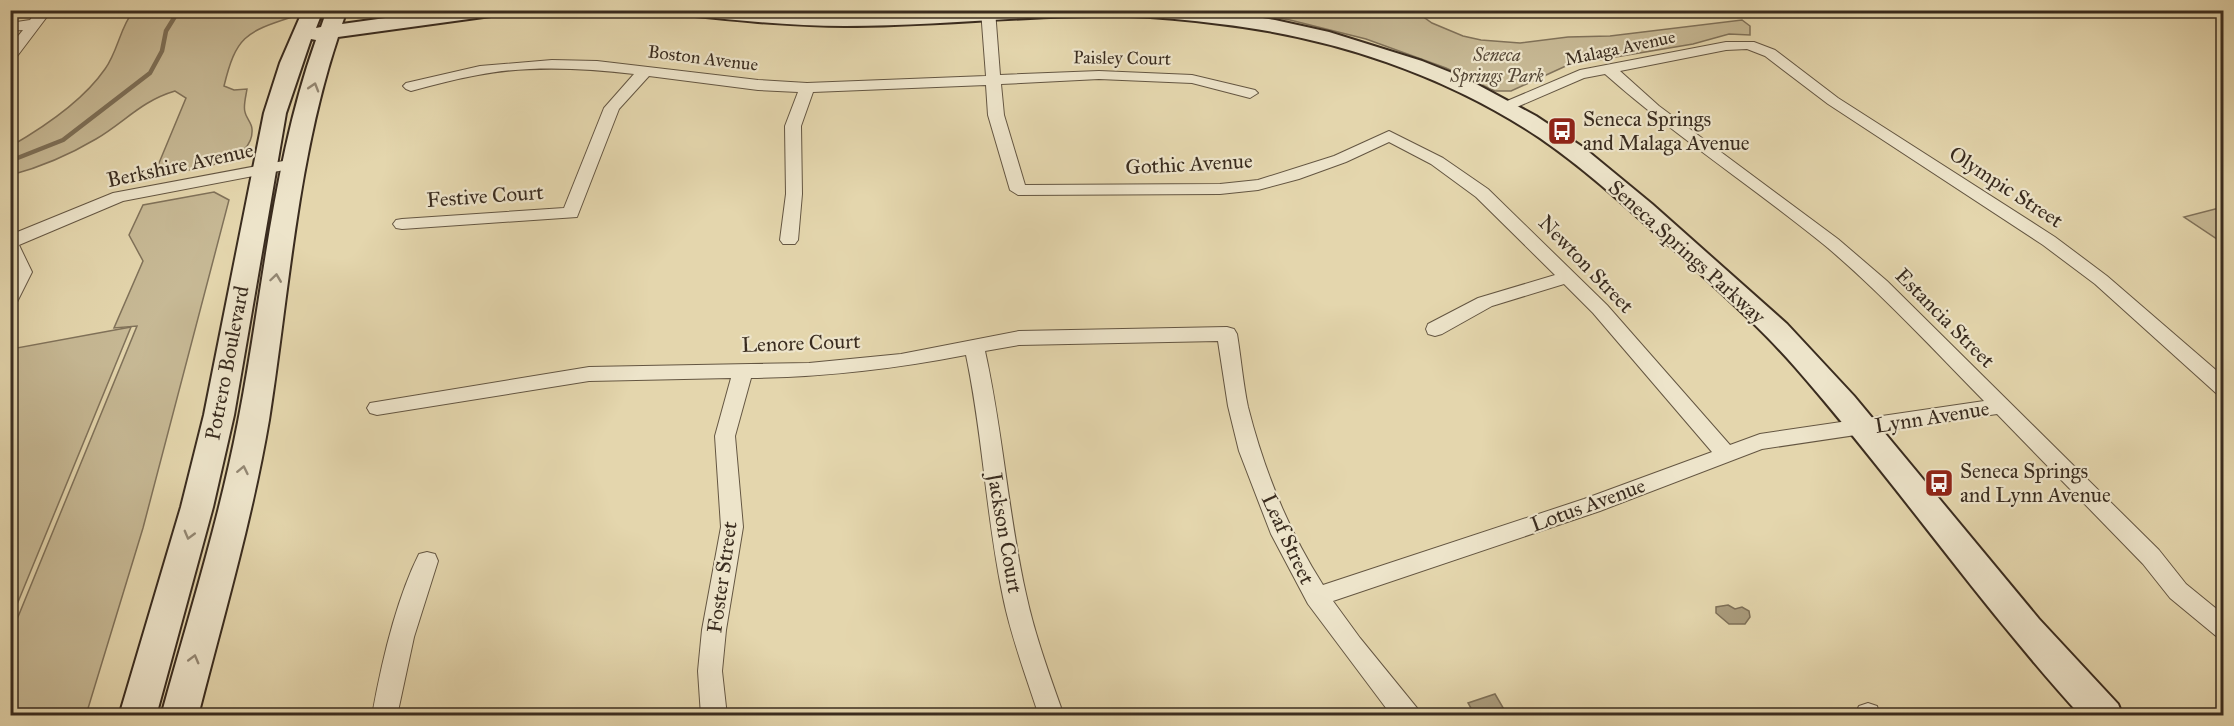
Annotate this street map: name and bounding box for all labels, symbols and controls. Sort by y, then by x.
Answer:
street label: Malaga Avenue [1563,26,1678,71]
street label: Boston Avenue [647,40,759,76]
park label: Seneca Springs Park [1449,44,1544,88]
street label: Paisley Court [1073,46,1172,70]
one-way arrow [307,82,319,93]
place label: Seneca Springs and Malaga Avenue [1583,106,1750,156]
bus stop icon: Seneca Springs and Malaga Avenue [1546,115,1578,147]
street label: Berkshire Avenue [104,137,256,193]
street label: Olympic Street [1944,141,2068,234]
street label: Gothic Avenue [1125,148,1254,180]
street label: Seneca Springs Parkway [1603,174,1772,330]
street label: Festive Court [426,179,545,213]
street label: Newton Street [1533,210,1640,319]
street label: Estancia Street [1890,263,2001,374]
one-way arrow [269,273,281,283]
street label: Potrero Boulevard [199,283,255,442]
street label: Lenore Court [741,328,861,358]
street label: Lynn Avenue [1873,395,1991,439]
place label: Seneca Springs and Lynn Avenue [1960,458,2111,508]
one-way arrow [236,465,249,475]
bus stop icon: Seneca Springs and Lynn Avenue [1923,467,1955,499]
street label: Jackson Court [981,469,1028,596]
street label: Lotus Avenue [1527,472,1649,538]
street label: Leaf Street [1256,490,1320,589]
street label: Foster Street [701,519,743,634]
one-way arrow [184,529,196,540]
one-way arrow [187,654,200,664]

